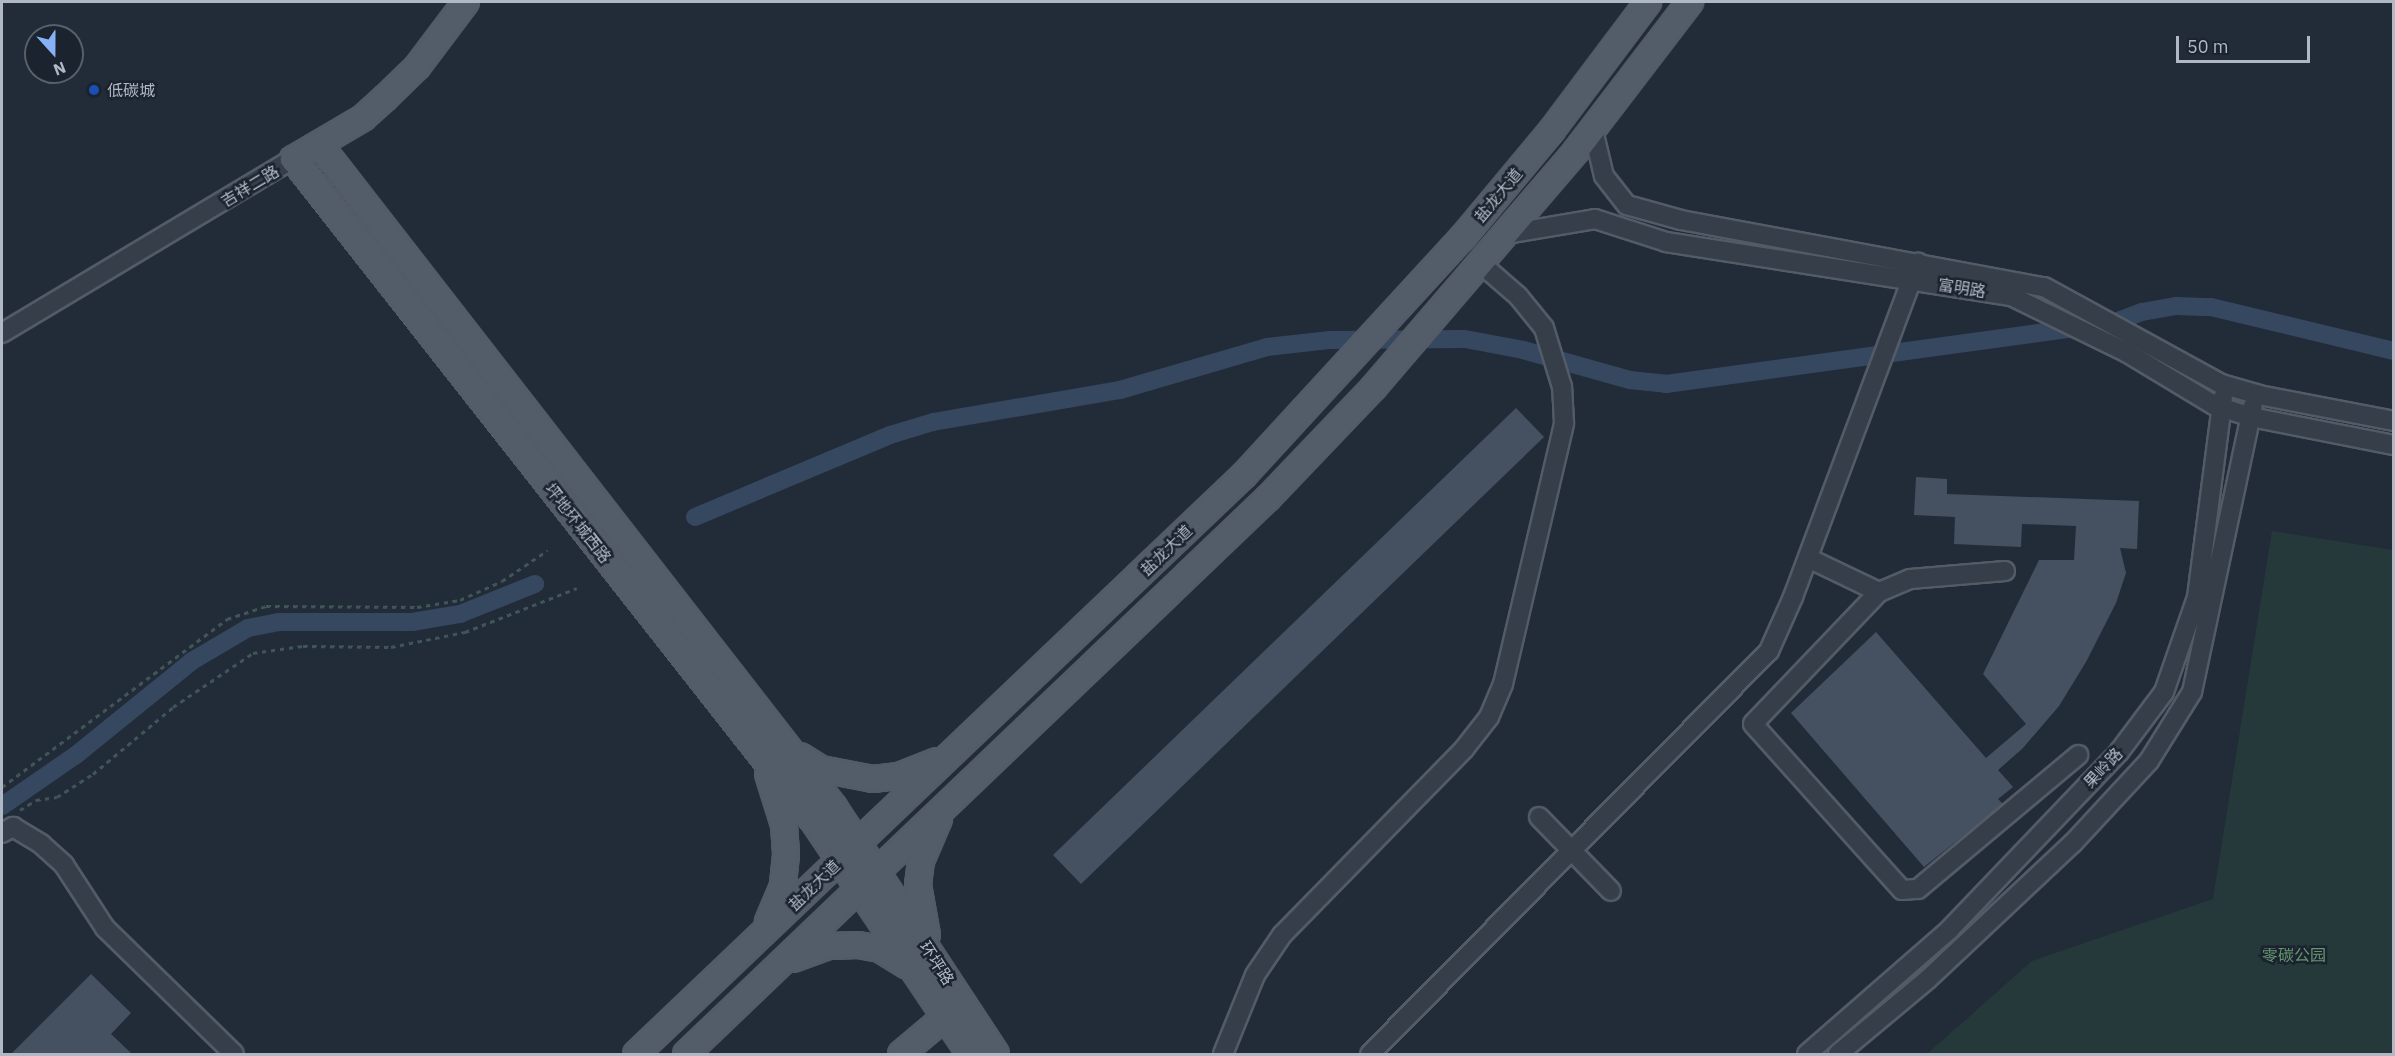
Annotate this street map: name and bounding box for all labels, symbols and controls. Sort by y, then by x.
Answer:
north arrow [24,24,84,84]
scale bar [2179,24,2312,62]
text: 50 m [2187,35,2229,58]
text: N [51,58,69,80]
place label: 低碳城 [107,80,155,100]
marker: 低碳城 [85,81,103,99]
street label: 吉祥二路 [218,161,282,211]
street label: 盐龙大道 [1470,164,1526,226]
street label: 富明路 [1937,275,1987,301]
street label: 坪地环城西路 [541,479,615,567]
street label: 盐龙大道 [1136,521,1196,579]
street label: 果岭路 [2080,744,2126,792]
street label: 盐龙大道 [784,856,844,914]
street label: 环坪路 [916,938,958,988]
park label: 零碳公园 [2262,945,2326,965]

